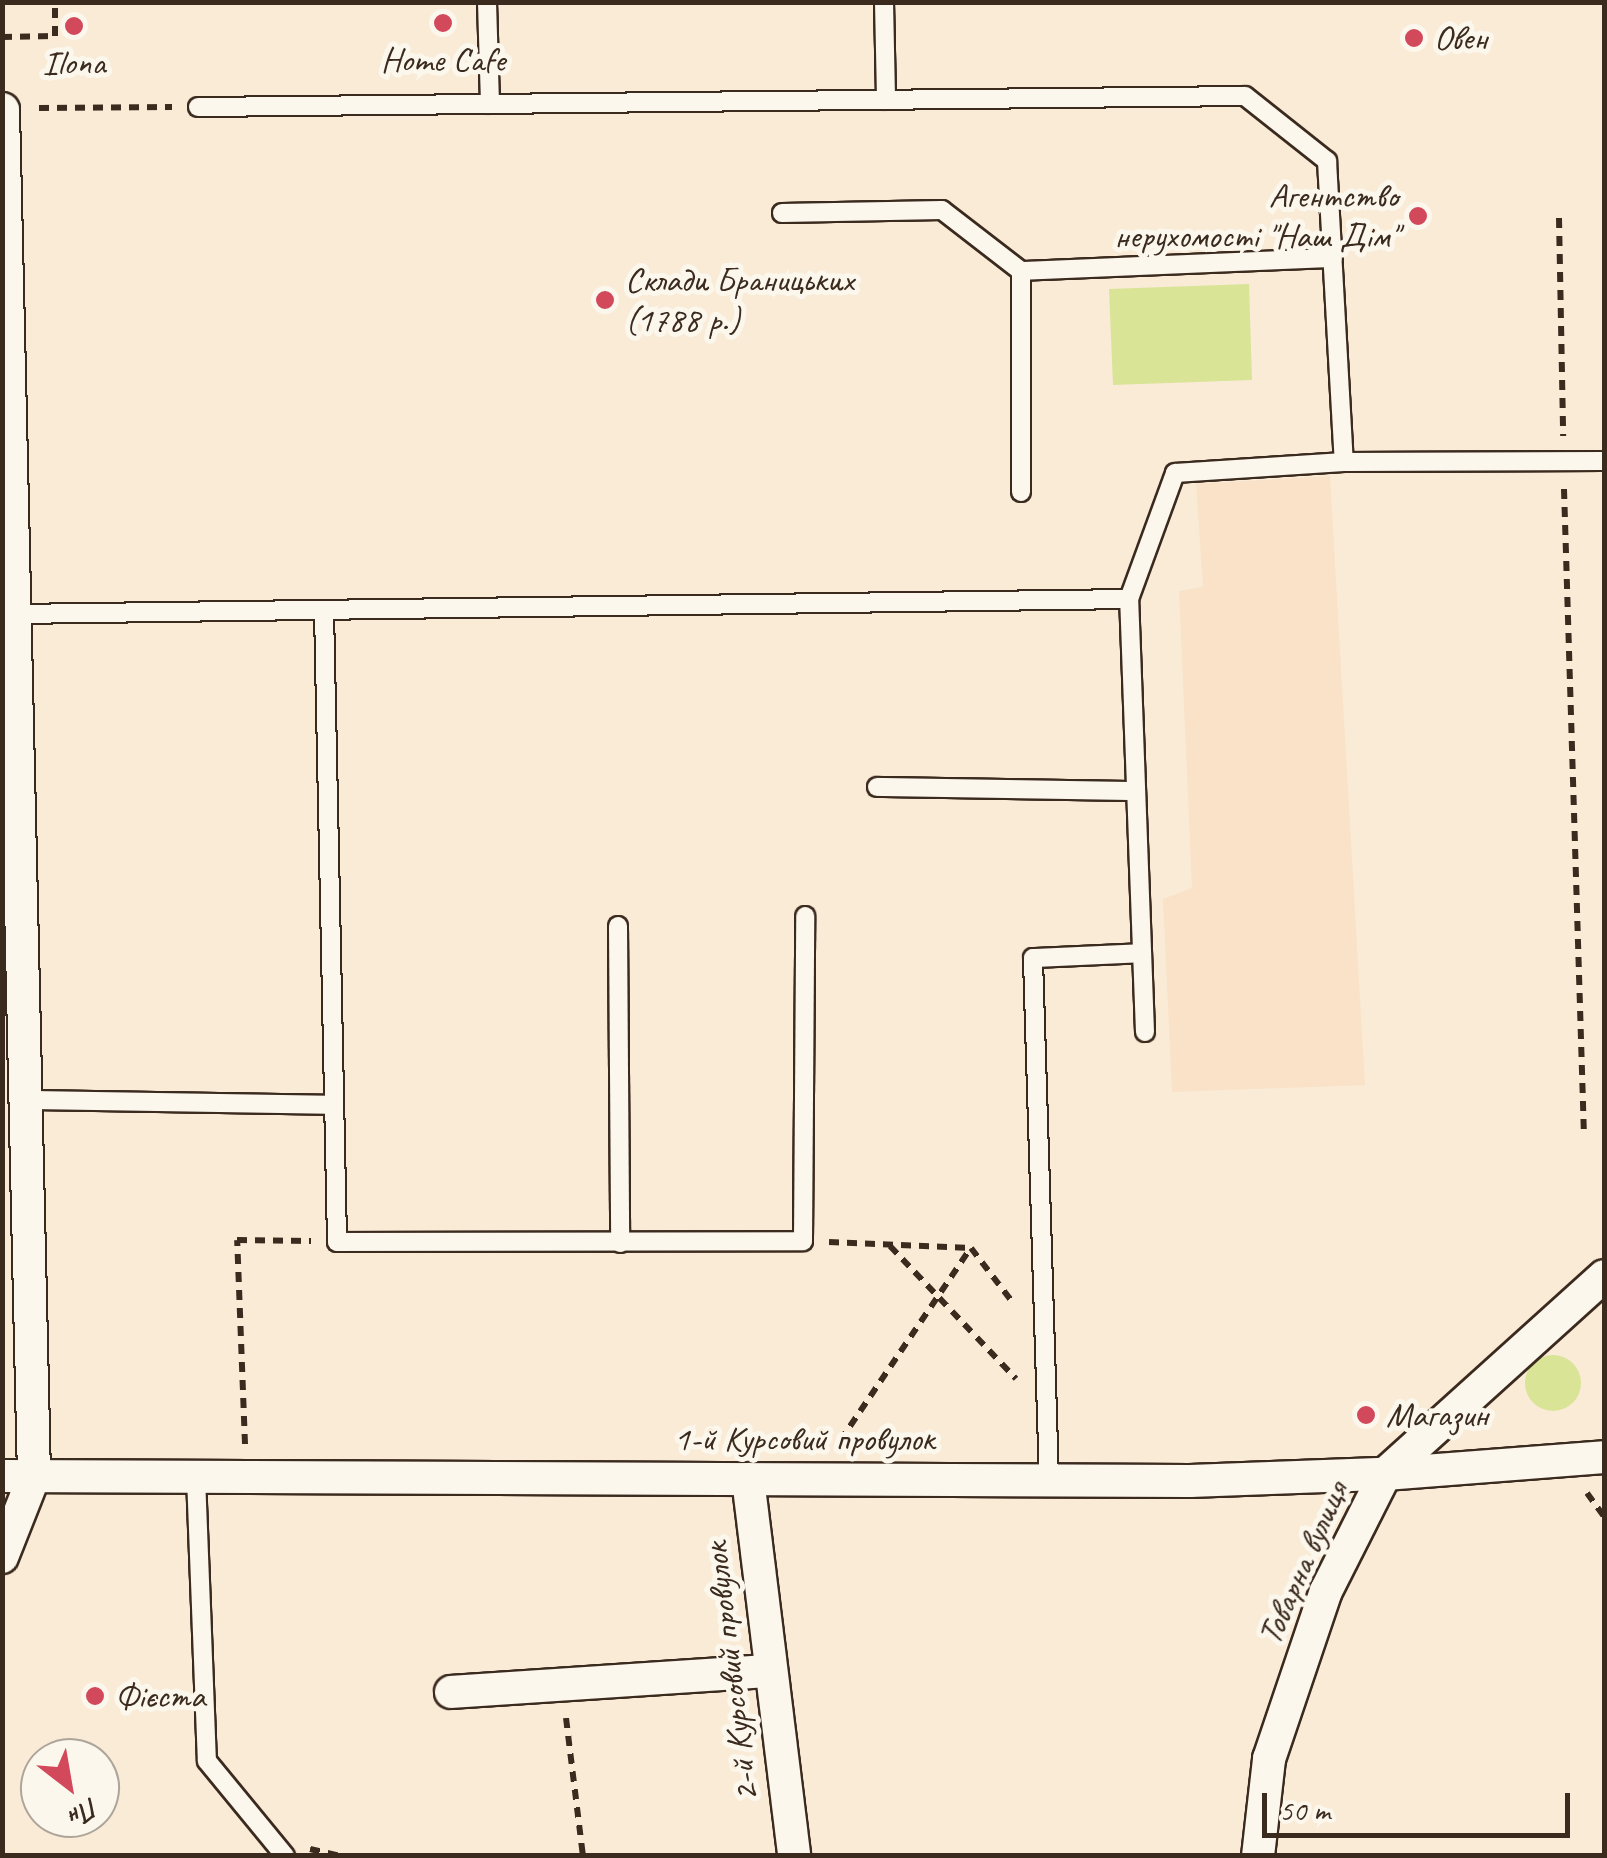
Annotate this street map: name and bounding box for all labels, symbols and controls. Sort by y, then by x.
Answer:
marker: Home Cafe [432,12,454,34]
marker: Ilona [63,15,85,37]
place label: Овен [1434,17,1487,59]
marker: Овен [1403,27,1425,49]
place label: Home Cafe [381,39,505,81]
place label: Ilona [43,42,105,84]
place label: Агентство нерухомості "Наш Дім" [1114,175,1398,257]
marker: Агентство нерухомості "Наш Дім" [1407,205,1429,227]
place label: Склади Браницьких (1788 р.) [625,259,854,341]
marker: Склади Браницьких (1788 р.) [594,289,616,311]
place label: Магазин [1386,1394,1488,1436]
marker: Магазин [1355,1404,1377,1426]
street label: 1-й Курсовий провулок [674,1418,934,1460]
street label: Товарна вулиця [1248,1475,1358,1651]
street label: 2-й Курсовий провулок [694,1540,768,1804]
place label: Фієста [115,1675,205,1717]
marker: Фієста [84,1685,106,1707]
north arrow [20,1738,120,1838]
scale bar [1267,1773,1574,1835]
text: Пн [63,1790,106,1835]
text: 50 m [1279,1791,1330,1829]

